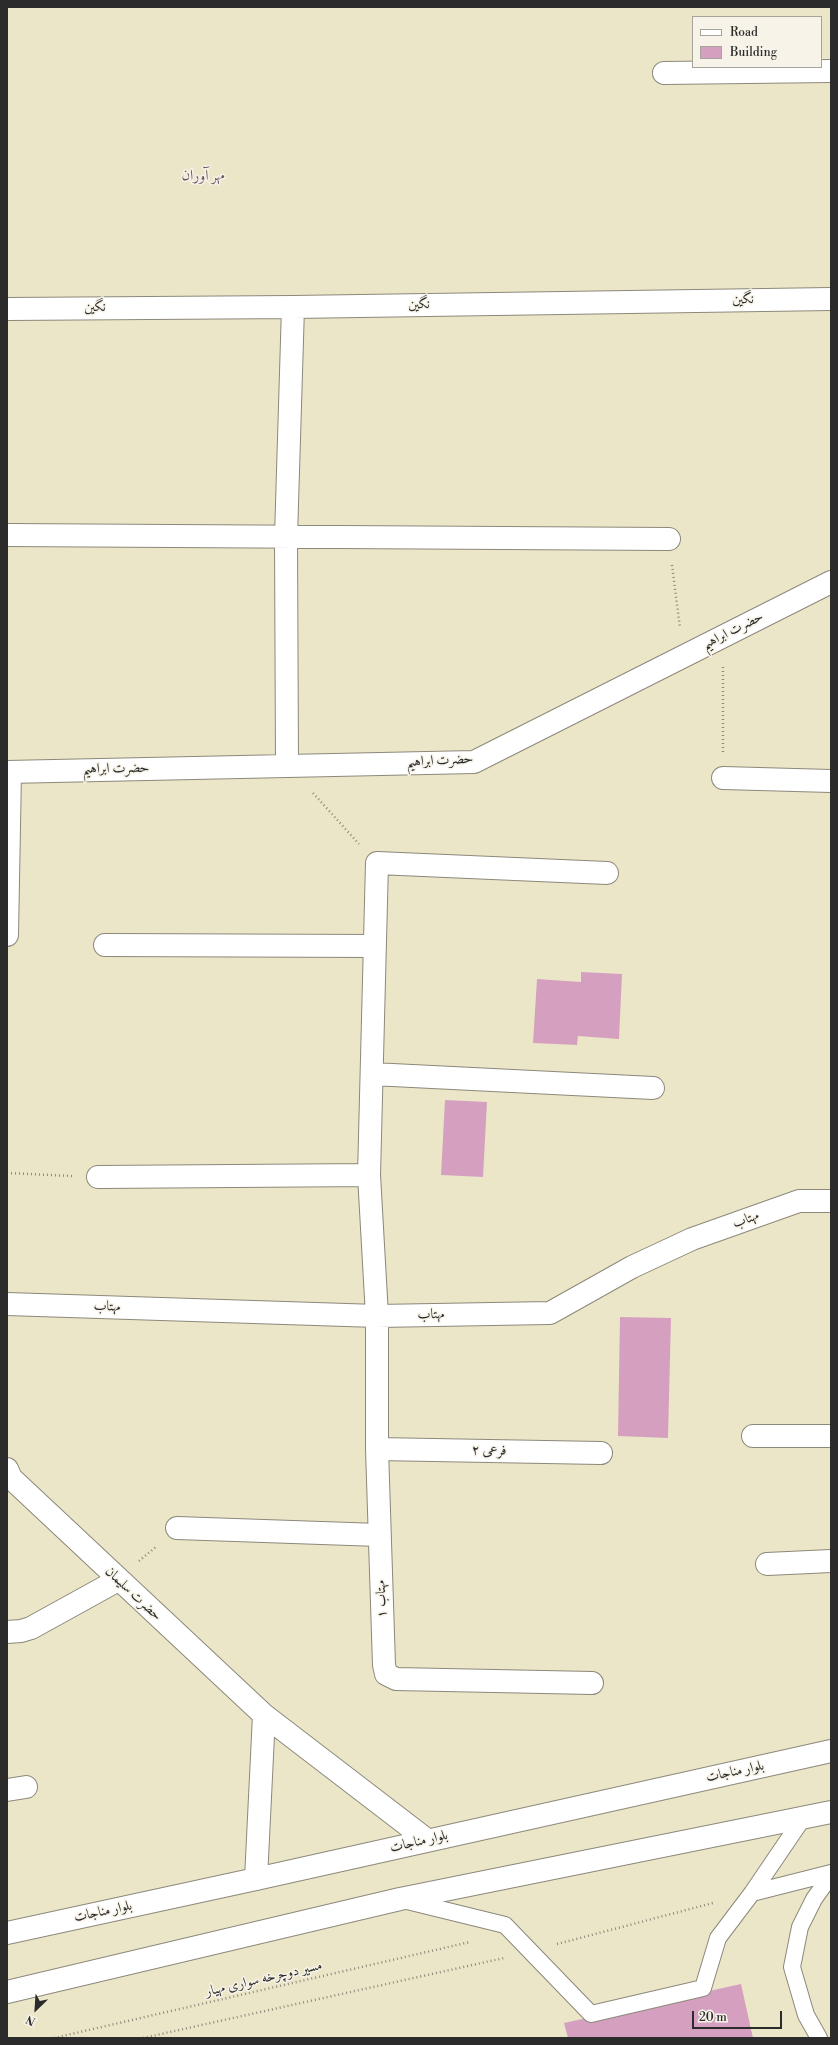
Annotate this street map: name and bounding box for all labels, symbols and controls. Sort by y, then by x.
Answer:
legend [692,16,822,68]
text: Road [730,25,758,40]
text: Building [730,45,777,60]
district label: مهر آوران [181,167,225,185]
street label: نگین [732,291,754,309]
street label: نگین [408,296,430,314]
street label: نگین [84,300,106,316]
street label: حضرت ابراهیم [699,608,767,654]
street label: حضرت ابراهیم [406,751,474,771]
street label: حضرت ابراهیم [82,760,150,778]
street label: مهتاب [730,1207,762,1233]
street label: مهتاب [93,1298,121,1316]
street label: مهتاب [417,1306,445,1324]
street label: فرعی ۲ [471,1442,507,1460]
street label: حضرت سلیمان [101,1563,165,1625]
street label: مهتاب ۱ [373,1580,391,1618]
street label: بلوار مناجات [704,1758,766,1786]
street label: بلوار مناجات [388,1827,450,1857]
street label: بلوار مناجات [72,1898,134,1926]
street label: مسیر دوچرخه سواری مهیار [204,1957,324,2001]
north arrow [16,1989,56,2029]
scale bar [694,2003,784,2029]
text: 20 m [699,2010,727,2025]
text: N [24,2012,38,2028]

